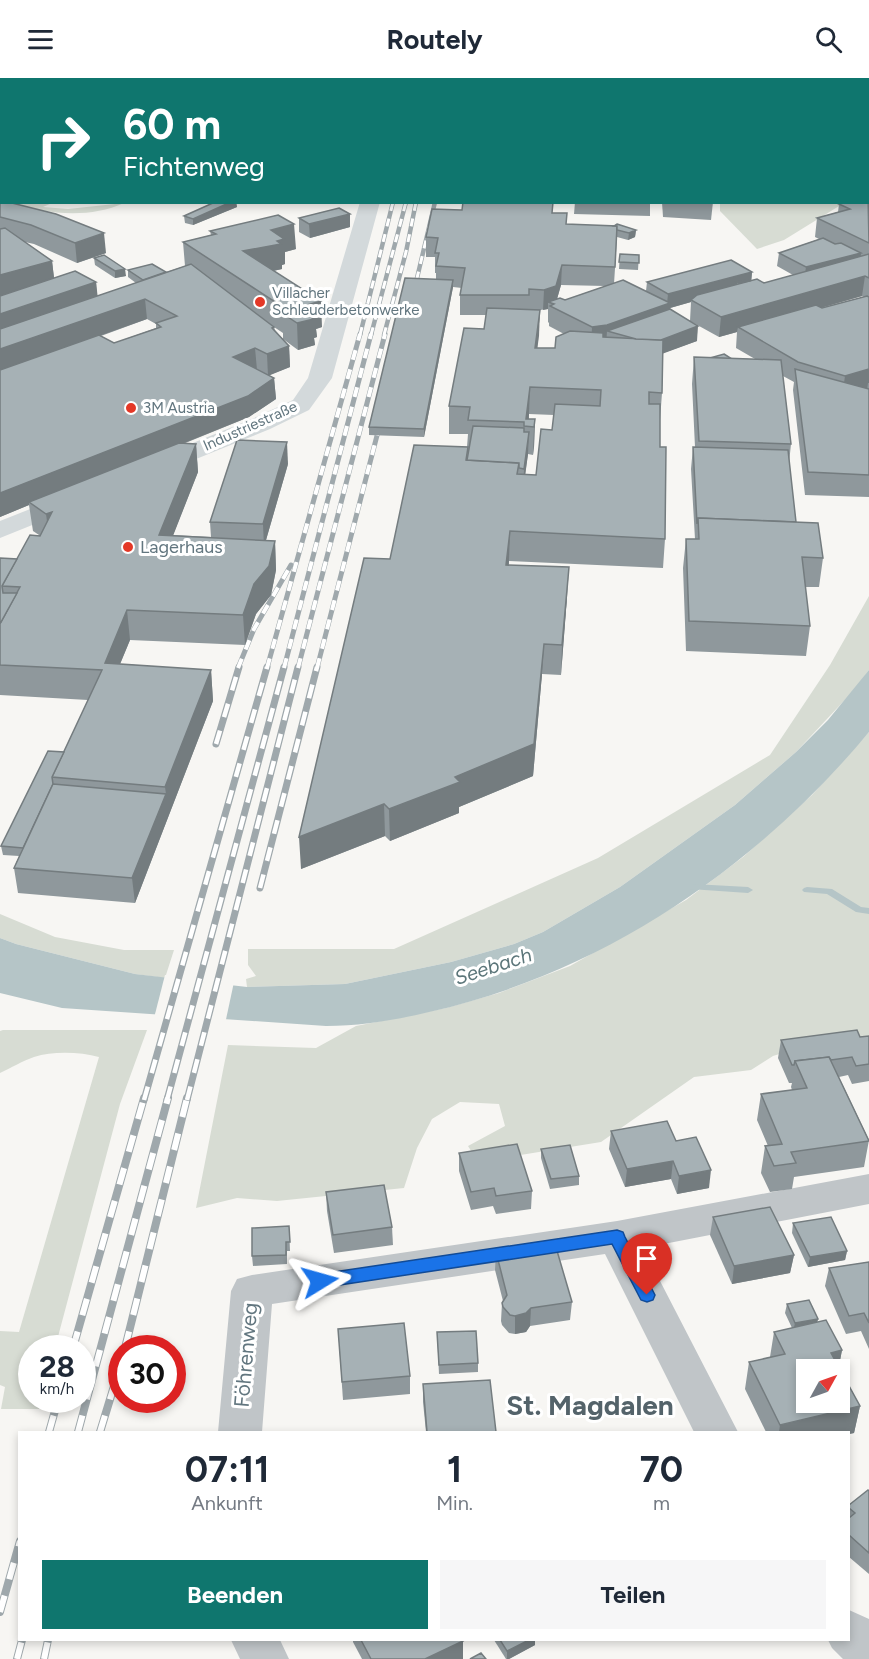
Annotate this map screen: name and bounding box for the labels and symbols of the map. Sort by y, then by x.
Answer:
place label: Villacher Schleuderbetonwerke [272,284,419,319]
marker: Villacher Schleuderbetonwerke [253,295,267,309]
street label: Industriestraße [200,397,300,455]
place label: 3M Austria [143,399,215,417]
marker: 3M Austria [124,401,138,415]
place label: Lagerhaus [140,536,223,558]
marker: Lagerhaus [121,540,135,554]
water label: Seebach [451,942,535,990]
pin [621,1233,672,1295]
position arrow [288,1249,352,1313]
street label: Föhrenweg [228,1301,263,1409]
speed limit sign: 30 [108,1335,186,1413]
north arrow [796,1359,850,1413]
district label: St. Magdalen [506,1388,674,1422]

